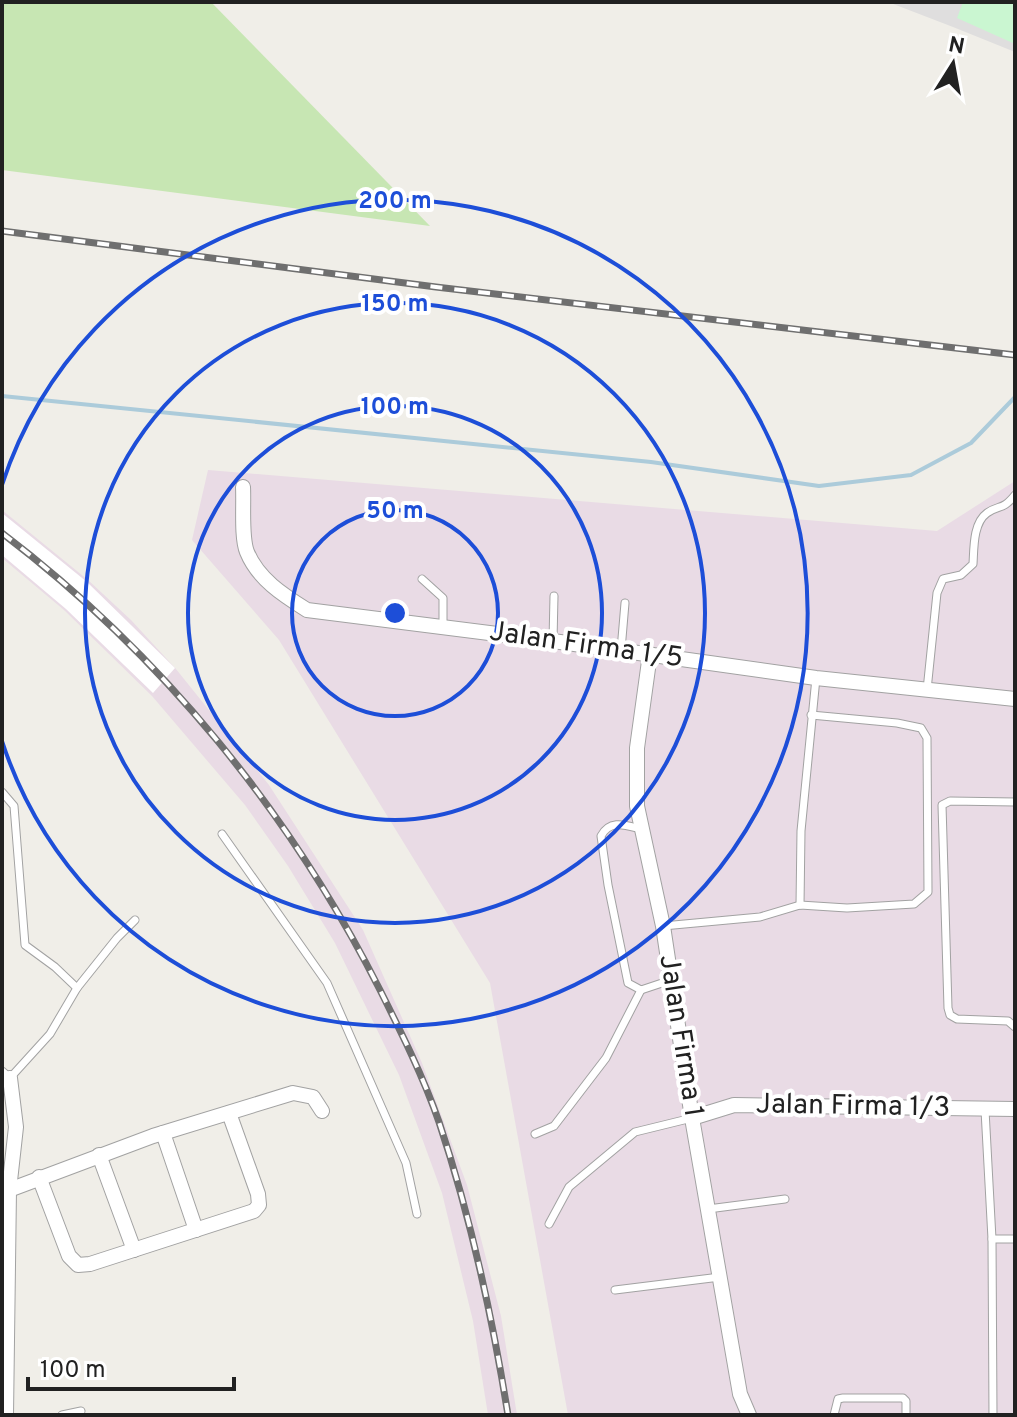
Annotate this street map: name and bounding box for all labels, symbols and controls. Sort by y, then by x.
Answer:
north arrow [913,24,993,104]
text: N [946,32,967,62]
text: 200 m [358,187,432,217]
text: 150 m [361,290,429,320]
text: 100 m [361,393,429,423]
text: 50 m [366,497,424,527]
centre of rings [381,599,409,627]
street label: Jalan Firma 1/5 [487,615,685,677]
street label: Jalan Firma 1 [649,952,711,1120]
street label: Jalan Firma 1/3 [755,1087,951,1127]
scale bar [28,1341,234,1391]
text: 100 m [40,1356,106,1386]

